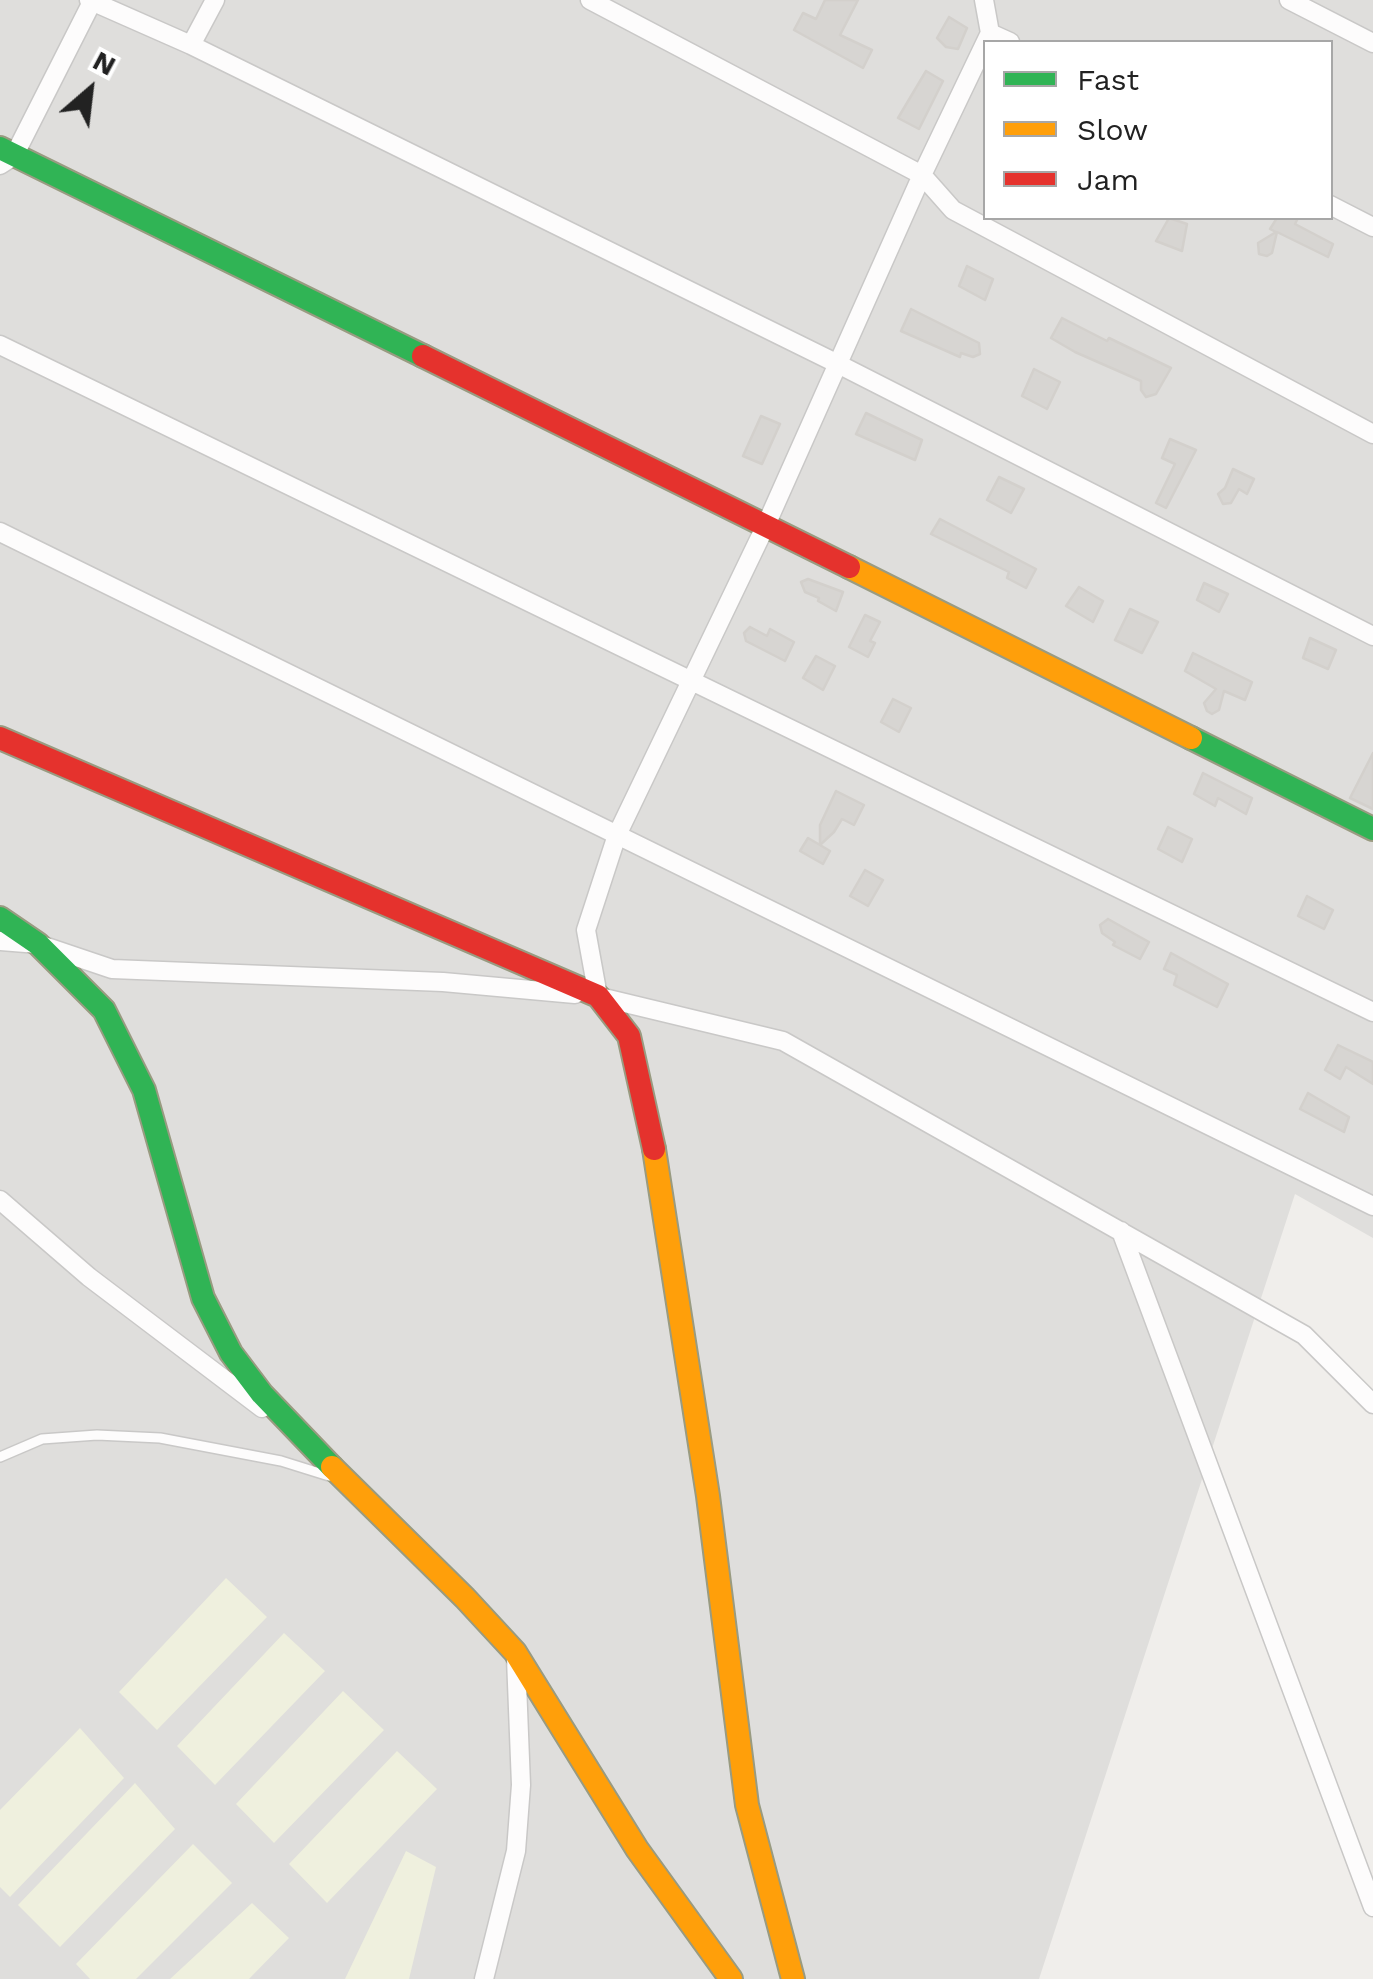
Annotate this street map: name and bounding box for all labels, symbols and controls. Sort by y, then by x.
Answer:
north arrow [40,40,140,140]
legend [983,40,1333,220]
text: N [87,44,121,83]
text: Fast [1077,62,1139,97]
text: Slow [1077,112,1148,147]
text: Jam [1077,162,1139,197]

